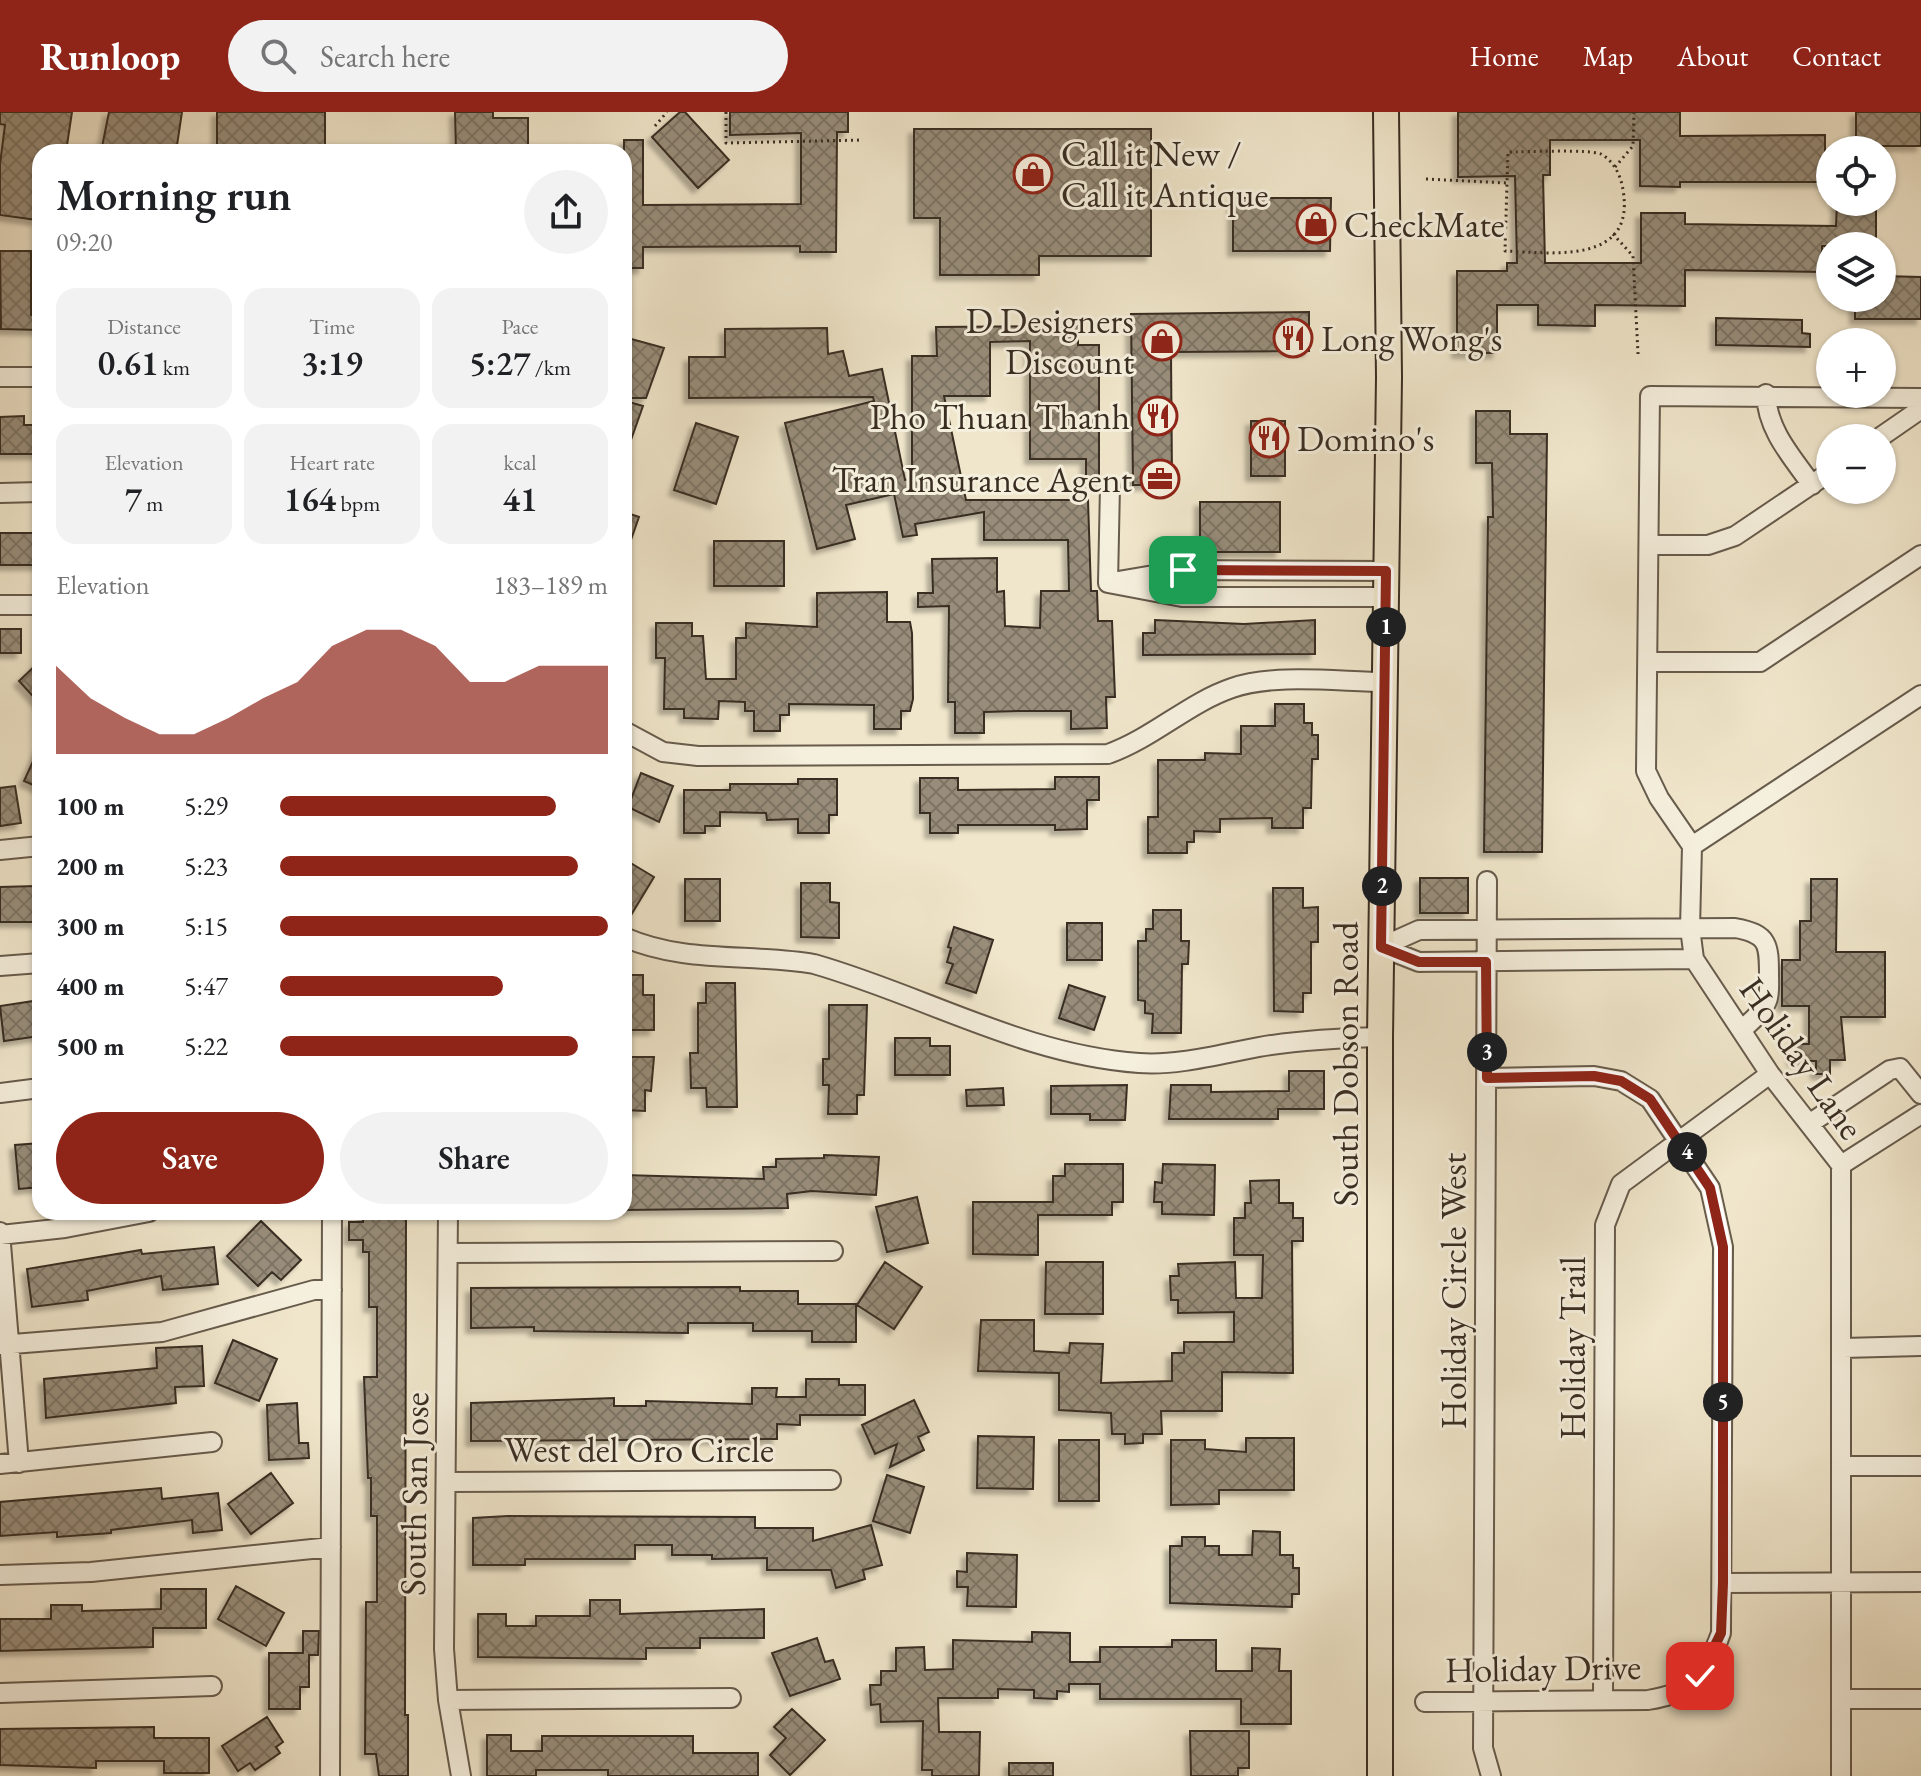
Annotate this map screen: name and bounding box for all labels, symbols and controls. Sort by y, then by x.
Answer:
search box [228,20,788,92]
text: Runloop [40,32,180,81]
icon: search [256,34,300,78]
text: Search here [320,37,450,76]
text: Home [1469,38,1539,74]
text: Map [1583,38,1633,74]
text: About [1677,38,1748,74]
text: Contact [1792,38,1881,74]
place label: Call it New / Call it Antique [1061,130,1269,218]
map controls [1816,136,1896,504]
button: locate [1816,136,1896,216]
shop icon: Call it New / Call it Antique [1012,153,1054,195]
text: Morning run [56,166,292,223]
button: share [524,170,608,254]
place label: CheckMate [1344,201,1505,248]
shop icon: CheckMate [1295,203,1337,245]
text: 09:20 [56,225,112,259]
button: layers [1816,232,1896,312]
place label: D Designers Discount [966,297,1135,385]
text: Distance [107,312,181,341]
text: Time [309,312,355,341]
text: Pace [502,312,538,341]
place label: Long Wong's [1321,315,1502,362]
restaurant icon: Long Wong's [1272,317,1314,359]
shop icon: D Designers Discount [1141,320,1183,362]
button: + [1816,328,1896,408]
text: 0.61 [98,341,158,385]
text: 3:19 [301,341,363,385]
text: 5:27 [469,341,530,385]
text: km [158,353,190,382]
text: /km [530,353,571,382]
place label: Pho Thuan Thanh [870,393,1130,440]
restaurant icon: Pho Thuan Thanh [1137,395,1179,437]
place label: Domino's [1297,415,1434,462]
restaurant icon: Domino's [1248,417,1290,459]
button: − [1816,424,1896,504]
text: Elevation [104,448,184,477]
text: Heart rate [289,448,375,477]
text: kcal [503,448,537,477]
place label: Tran Insurance Agent [832,456,1133,503]
office icon: Tran Insurance Agent [1139,458,1181,500]
text: 7 [125,477,142,521]
text: 164 [284,477,336,521]
text: 41 [503,477,537,521]
text: m [142,489,163,518]
text: bpm [336,489,380,518]
pin [1149,536,1217,604]
icon: arrive [1161,548,1205,592]
text: Elevation [56,568,150,602]
text: 183–189 m [493,568,608,602]
pin: 1 [1366,607,1406,647]
text: 1 [1380,612,1392,641]
text: 100 m [56,789,124,823]
text: 5:29 [184,789,228,823]
text: 200 m [56,849,124,883]
text: 5:23 [184,849,228,883]
pin: 2 [1362,866,1402,906]
text: 2 [1376,871,1388,900]
text: 300 m [56,909,124,943]
text: 5:15 [184,909,228,943]
street label: South Dobson Road [1322,921,1369,1207]
street label: Holiday Lane [1729,968,1875,1148]
text: 400 m [56,969,124,1003]
text: 5:47 [184,969,228,1003]
text: 500 m [56,1029,124,1063]
text: 5:22 [184,1029,228,1063]
pin: 3 [1467,1032,1507,1072]
text: 3 [1481,1037,1493,1066]
button: Save [56,1112,324,1204]
button: Share [340,1112,608,1204]
pin: 4 [1667,1132,1707,1172]
text: 4 [1681,1137,1693,1166]
street label: Holiday Circle West [1430,1152,1477,1429]
street label: Holiday Trail [1549,1256,1596,1440]
pin: 5 [1703,1382,1743,1422]
text: 5 [1717,1387,1729,1416]
street label: South San Jose [389,1392,439,1596]
street label: West del Oro Circle [504,1426,774,1473]
pin [1666,1642,1734,1710]
street label: Holiday Drive [1445,1643,1641,1693]
icon: check [1678,1654,1722,1698]

